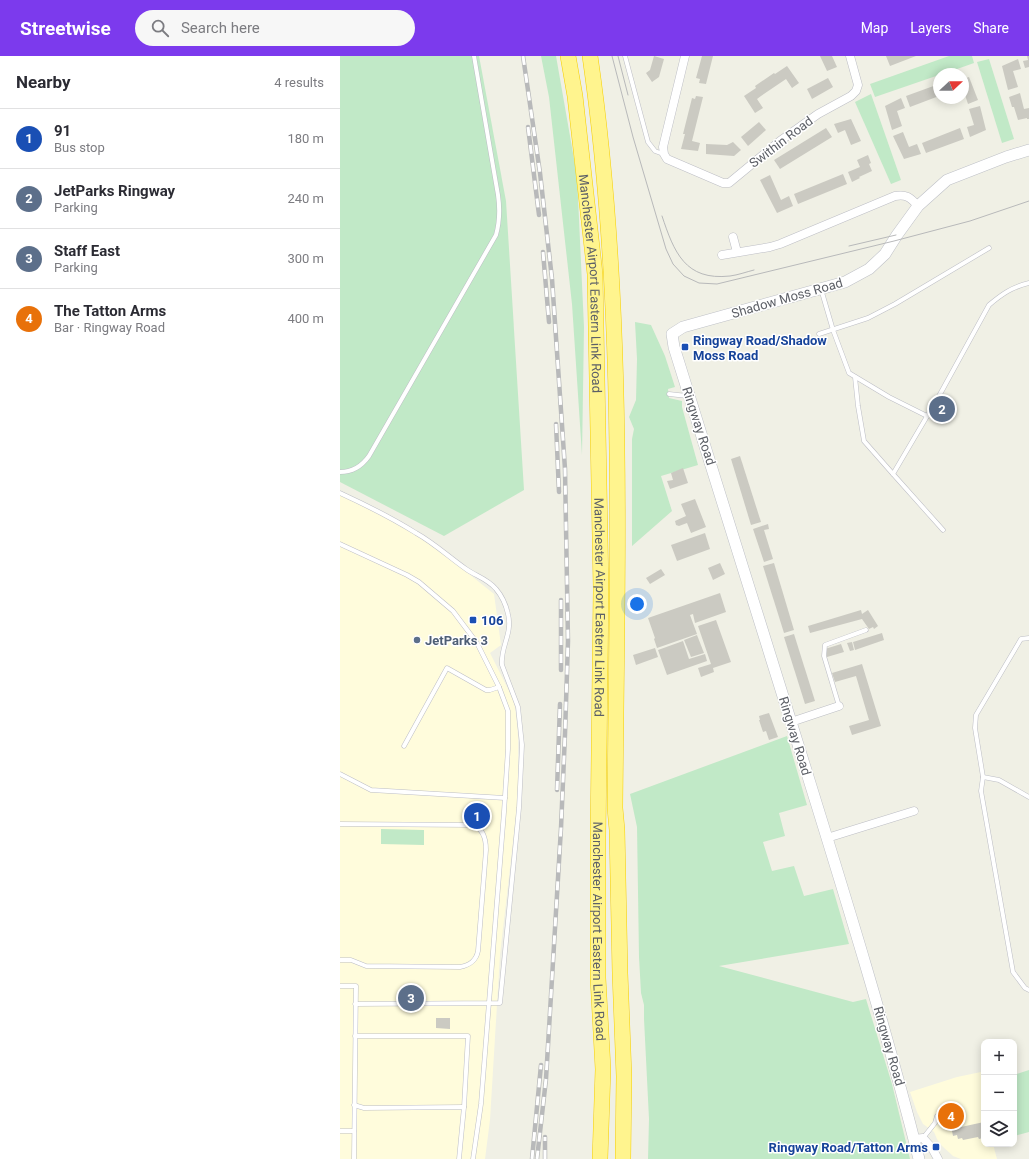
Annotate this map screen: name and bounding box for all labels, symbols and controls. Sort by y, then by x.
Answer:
search box [135,10,415,46]
text: Streetwise [20,17,111,40]
icon: search [149,17,171,39]
text: Search here [181,19,260,37]
text: Map [861,20,888,36]
text: Layers [910,20,951,36]
text: Share [973,20,1009,36]
north arrow [933,68,969,104]
text: Nearby [16,72,71,92]
text: 4 results [274,75,324,90]
street label: Swithin Road [746,113,816,171]
text: 91 [54,122,71,140]
text: 1 [25,131,33,146]
text: 180 m [287,131,324,146]
text: Bus stop [54,140,105,155]
street label: Manchester Airport Eastern Link Road [576,173,605,393]
text: JetParks Ringway [54,182,175,200]
text: 2 [25,191,33,206]
text: 240 m [287,191,324,206]
text: Parking [54,200,98,215]
text: Staff East [54,242,120,260]
text: 3 [25,251,33,266]
text: 300 m [287,251,324,266]
text: Parking [54,260,98,275]
street label: Shadow Moss Road [730,275,844,321]
text: The Tatton Arms [54,302,166,320]
text: 4 [25,311,33,326]
text: 400 m [287,311,324,326]
text: Bar · Ringway Road [54,320,165,335]
place label: Ringway Road/Shadow Moss Road [693,333,827,363]
marker: Ringway Road/Shadow Moss Road [680,342,690,352]
street label: Ringway Road [679,385,719,467]
pin: 2 [929,394,955,424]
street label: Manchester Airport Eastern Link Road [592,497,609,717]
your location [627,594,647,614]
place label: 106 [481,613,504,628]
marker: 106 [468,615,478,625]
place label: JetParks 3 [425,633,488,648]
marker: JetParks 3 [412,635,422,645]
street label: Ringway Road [776,695,814,777]
pin: 1 [464,801,490,831]
street label: Manchester Airport Eastern Link Road [590,821,609,1041]
pin: 3 [398,983,424,1013]
street label: Ringway Road [871,1005,907,1087]
map controls [981,1039,1017,1147]
button: + [981,1039,1017,1075]
button: − [981,1075,1017,1111]
pin: 4 [938,1101,964,1131]
button: layers [981,1111,1017,1147]
place label: Ringway Road/Tatton Arms [769,1140,928,1155]
marker: Ringway Road/Tatton Arms [931,1142,941,1152]

